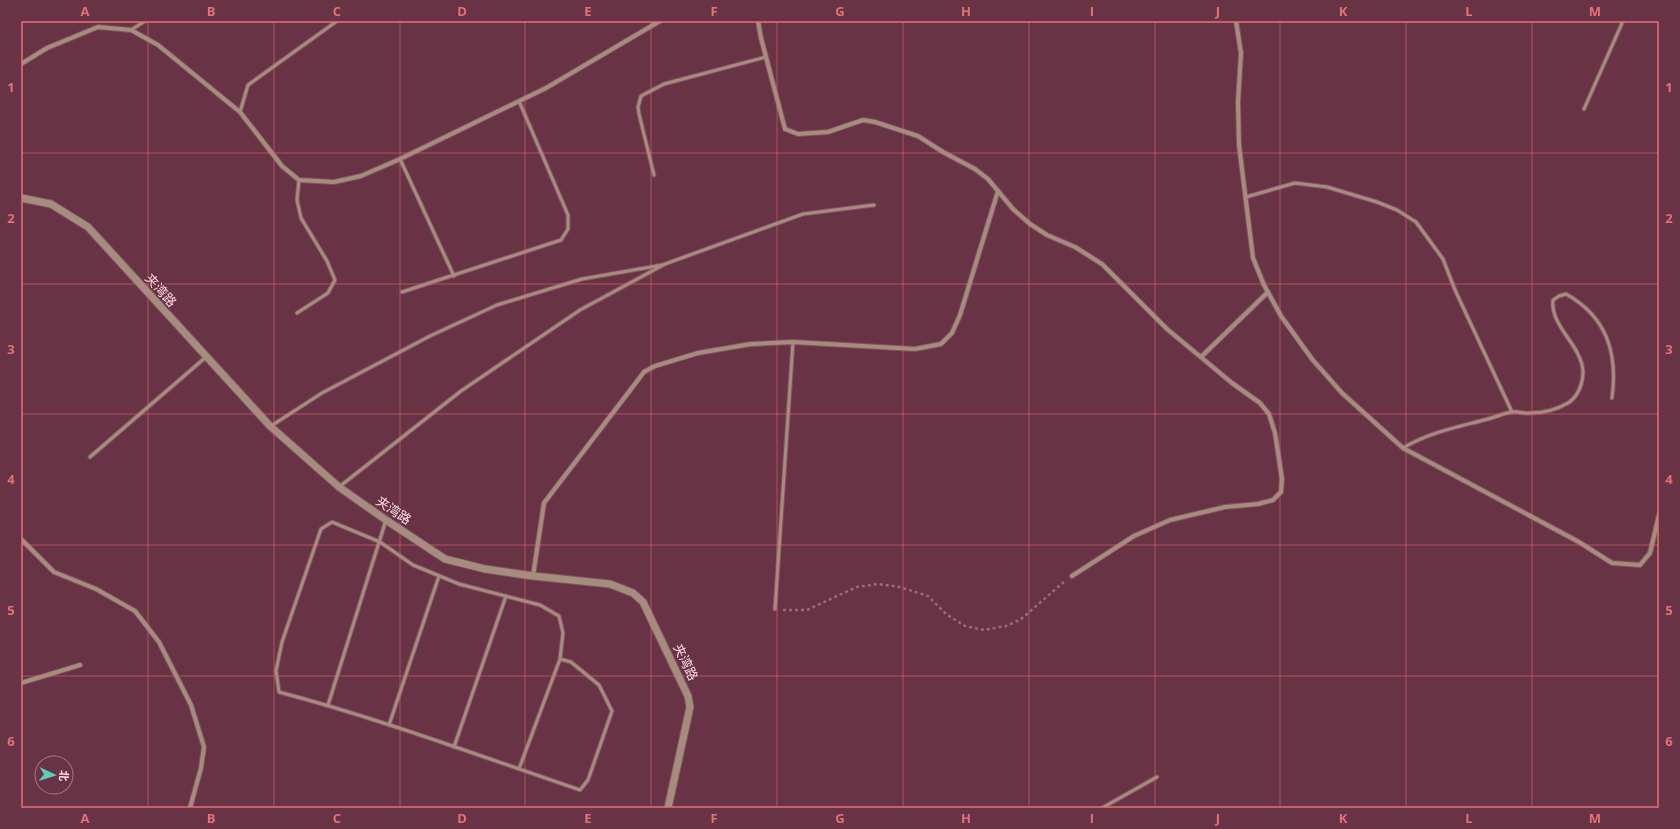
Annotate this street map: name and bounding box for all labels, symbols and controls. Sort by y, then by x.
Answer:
text: A [81,2,90,20]
text: B [207,2,216,20]
text: C [333,2,341,20]
text: D [457,2,467,20]
text: E [584,2,592,20]
text: F [710,2,718,20]
text: G [835,2,845,20]
text: H [961,2,971,20]
text: I [1090,2,1094,20]
text: J [1215,2,1220,20]
text: K [1339,2,1348,20]
text: L [1465,2,1473,20]
text: M [1589,2,1601,20]
text: 1 [7,78,15,96]
text: 1 [1665,78,1673,96]
text: 2 [7,209,15,227]
text: 2 [1665,209,1673,227]
street label: 夹湾路 [141,269,181,311]
text: 3 [7,340,15,358]
text: 3 [1665,340,1673,358]
text: 4 [7,470,15,488]
text: 4 [1665,470,1673,488]
street label: 夹湾路 [373,492,415,528]
text: 5 [7,601,15,619]
text: 5 [1665,601,1673,619]
street label: 夹湾路 [669,641,703,683]
text: 6 [7,732,15,750]
text: 6 [1665,732,1673,750]
north arrow [34,755,74,795]
text: 北 [57,770,72,782]
text: A [81,809,90,827]
text: B [207,809,216,827]
text: C [333,809,341,827]
text: D [457,809,467,827]
text: E [584,809,592,827]
text: F [710,809,718,827]
text: G [835,809,845,827]
text: H [961,809,971,827]
text: I [1090,809,1094,827]
text: J [1215,809,1220,827]
text: K [1339,809,1348,827]
text: L [1465,809,1473,827]
text: M [1589,809,1601,827]

